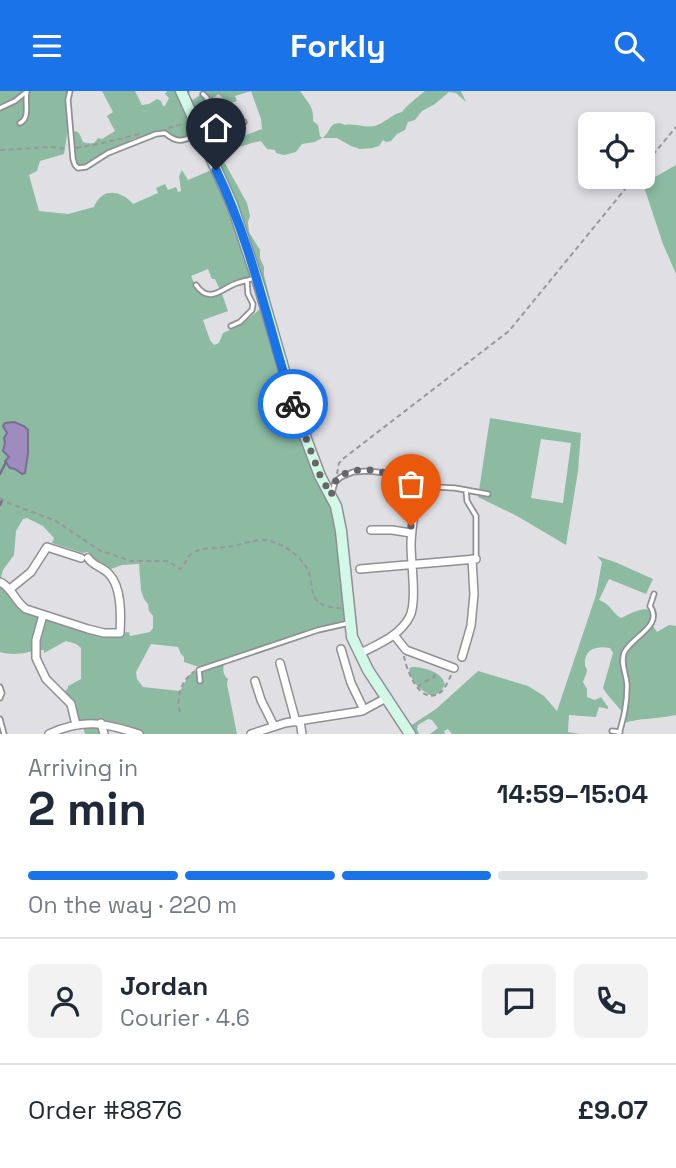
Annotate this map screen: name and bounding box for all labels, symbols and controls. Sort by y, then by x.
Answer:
text: Forkly [290,26,386,66]
icon: menu [28,27,66,65]
icon: search [610,27,648,65]
pin [186,98,246,170]
icon: home [197,109,235,147]
map controls [578,112,655,189]
button: locate [578,112,655,189]
courier [258,369,328,439]
icon: bike [274,385,312,423]
pin [381,454,441,526]
icon: bag [392,465,430,503]
text: Arriving in [28,753,138,783]
text: 14:59–15:04 [497,777,648,811]
text: 2 min [28,780,147,838]
text: On the way · 220 m [28,890,237,920]
button: person [28,964,102,1038]
button: chat [482,964,556,1038]
button: phone [574,964,648,1038]
text: Jordan [120,969,208,1003]
text: Courier · 4.6 [120,1003,250,1033]
text: Order #8876 [28,1093,182,1127]
text: £9.07 [577,1093,648,1127]

